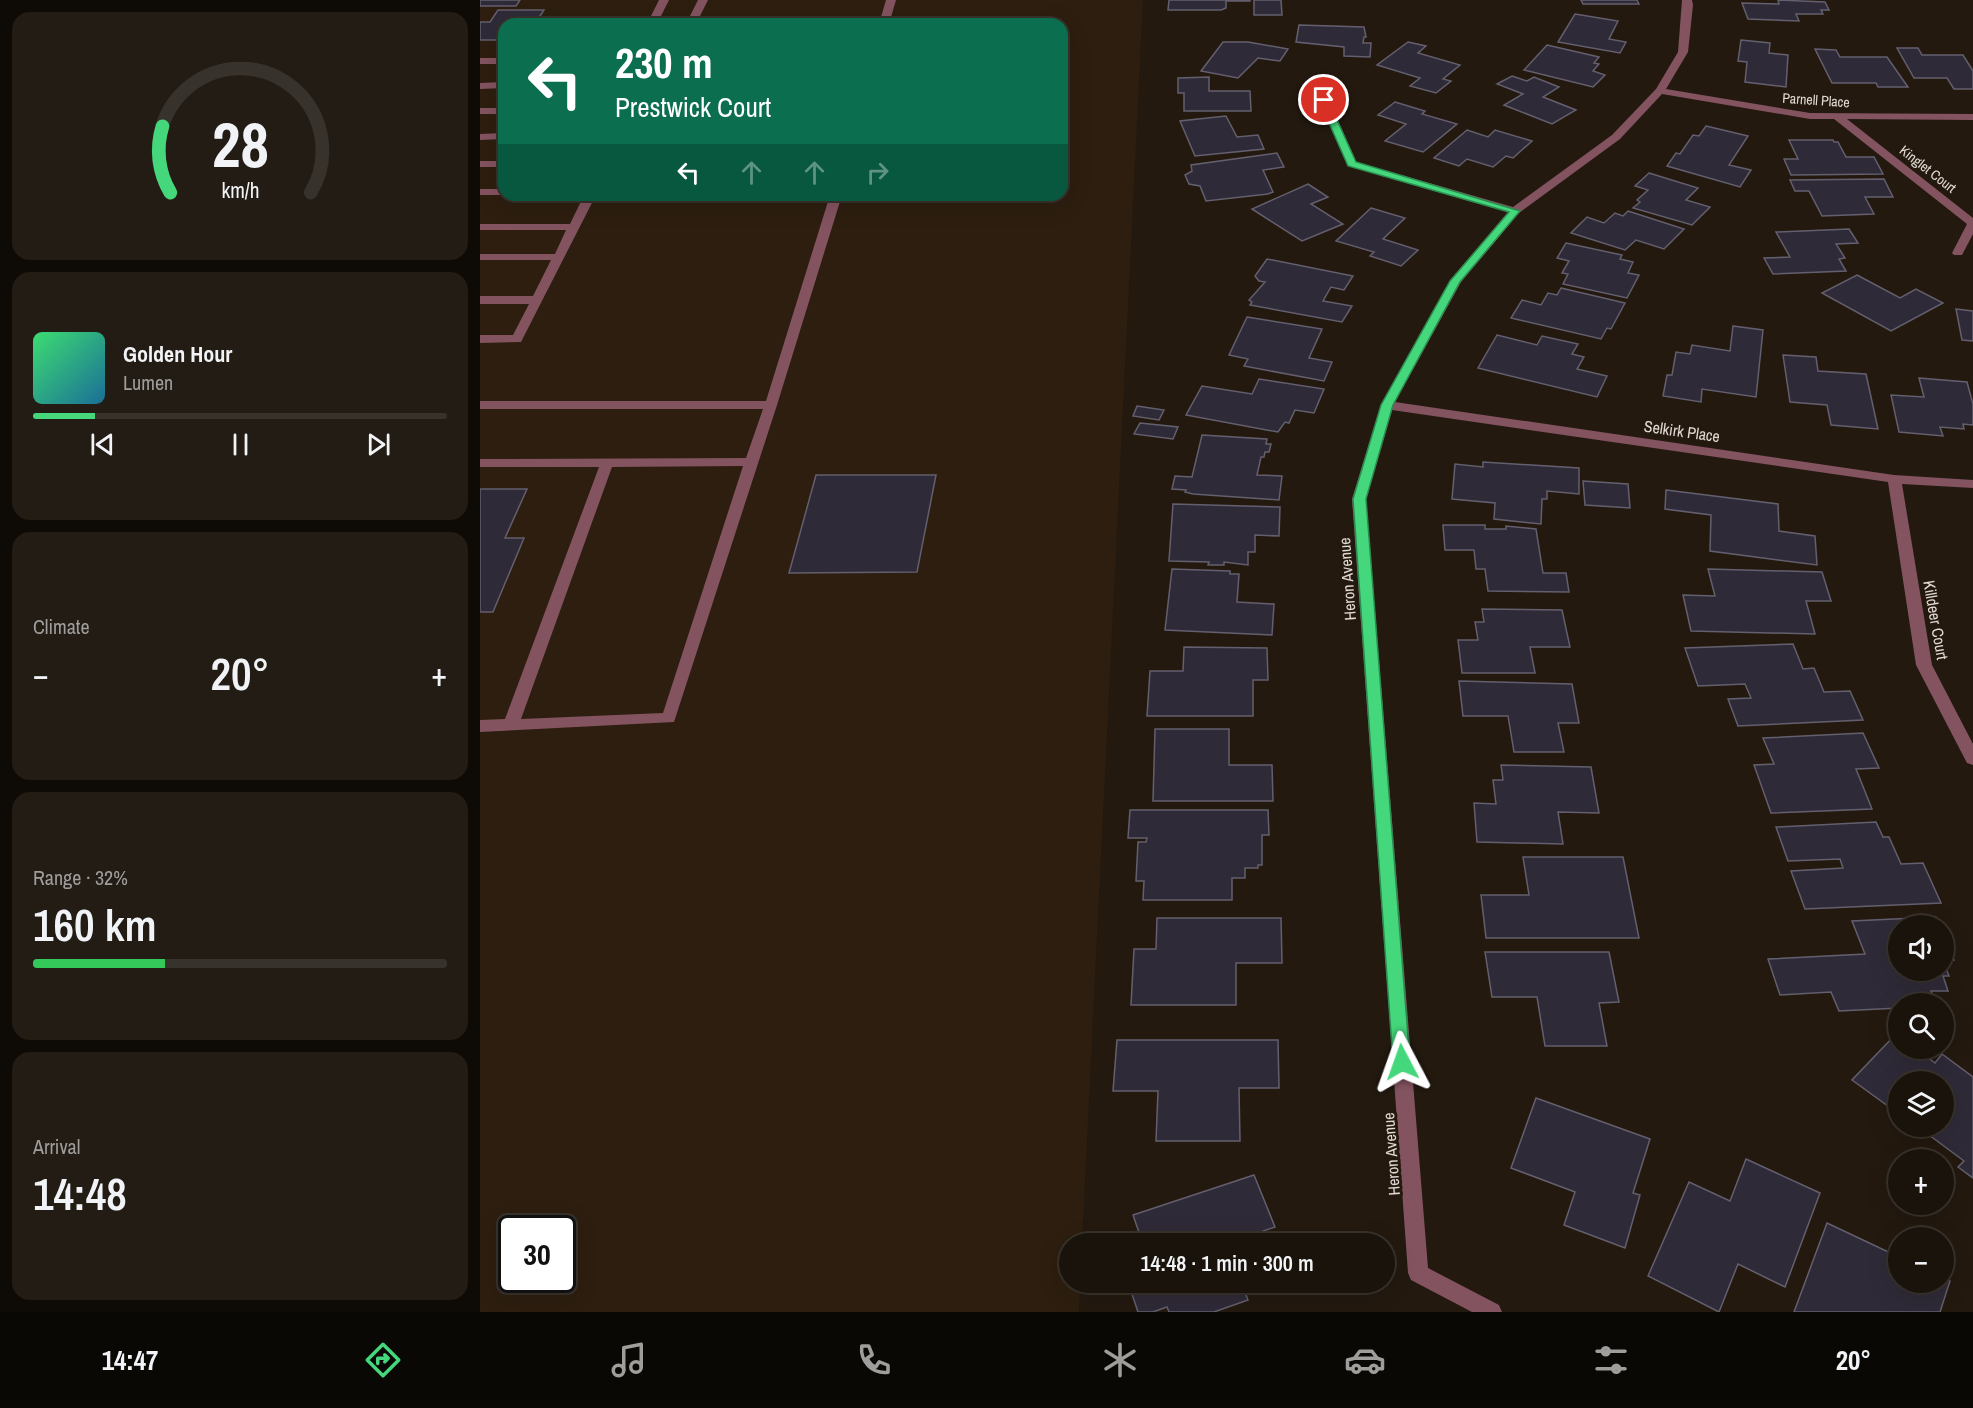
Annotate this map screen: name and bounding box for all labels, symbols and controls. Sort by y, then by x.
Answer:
text: 230 m [615,35,713,91]
icon: left [516,42,594,120]
pin [1298,74,1349,125]
icon: arrive [1307,83,1340,116]
text: Prestwick Court [615,89,771,125]
street label: Parnell Place [1782,89,1850,111]
text: 28 [212,102,268,186]
street label: Kinglet Court [1896,141,1960,197]
icon: left [672,156,705,189]
icon: ahead [735,156,768,189]
icon: ahead [798,156,831,189]
icon: right [861,156,894,189]
text: km/h [221,176,259,205]
text: Golden Hour [123,339,232,369]
text: Lumen [123,369,173,396]
street label: Selkirk Place [1643,415,1721,447]
icon: previous [86,428,119,461]
icon: pause [224,428,257,461]
icon: next [362,428,395,461]
street label: Heron Avenue [1333,537,1361,621]
street label: Killdeer Court [1918,579,1954,662]
text: Climate [33,613,90,640]
text: 20° [210,643,270,704]
text: − [33,652,49,696]
text: + [431,652,447,696]
text: Range · 32% [33,864,128,891]
text: 160 km [33,894,157,955]
map controls [1888,915,1954,1293]
button: sound [1888,915,1954,981]
button: search [1888,993,1954,1059]
position arrow [1370,1030,1434,1094]
button: layers [1888,1071,1954,1137]
street label: Heron Avenue [1377,1112,1405,1196]
text: Arrival [33,1133,80,1160]
button: + [1888,1149,1954,1215]
text: 14:48 [33,1163,127,1224]
speed limit sign: 30 [498,1215,576,1293]
button: − [1888,1227,1954,1293]
text: 14:48 · 1 min · 300 m [1140,1248,1314,1278]
icon: directions [362,1339,404,1381]
icon: music [608,1339,650,1381]
icon: phone [853,1339,895,1381]
icon: climate [1099,1339,1141,1381]
icon: car [1344,1339,1386,1381]
icon: filters [1590,1339,1632,1381]
text: 14:47 [102,1342,158,1378]
text: 20° [1836,1342,1871,1378]

